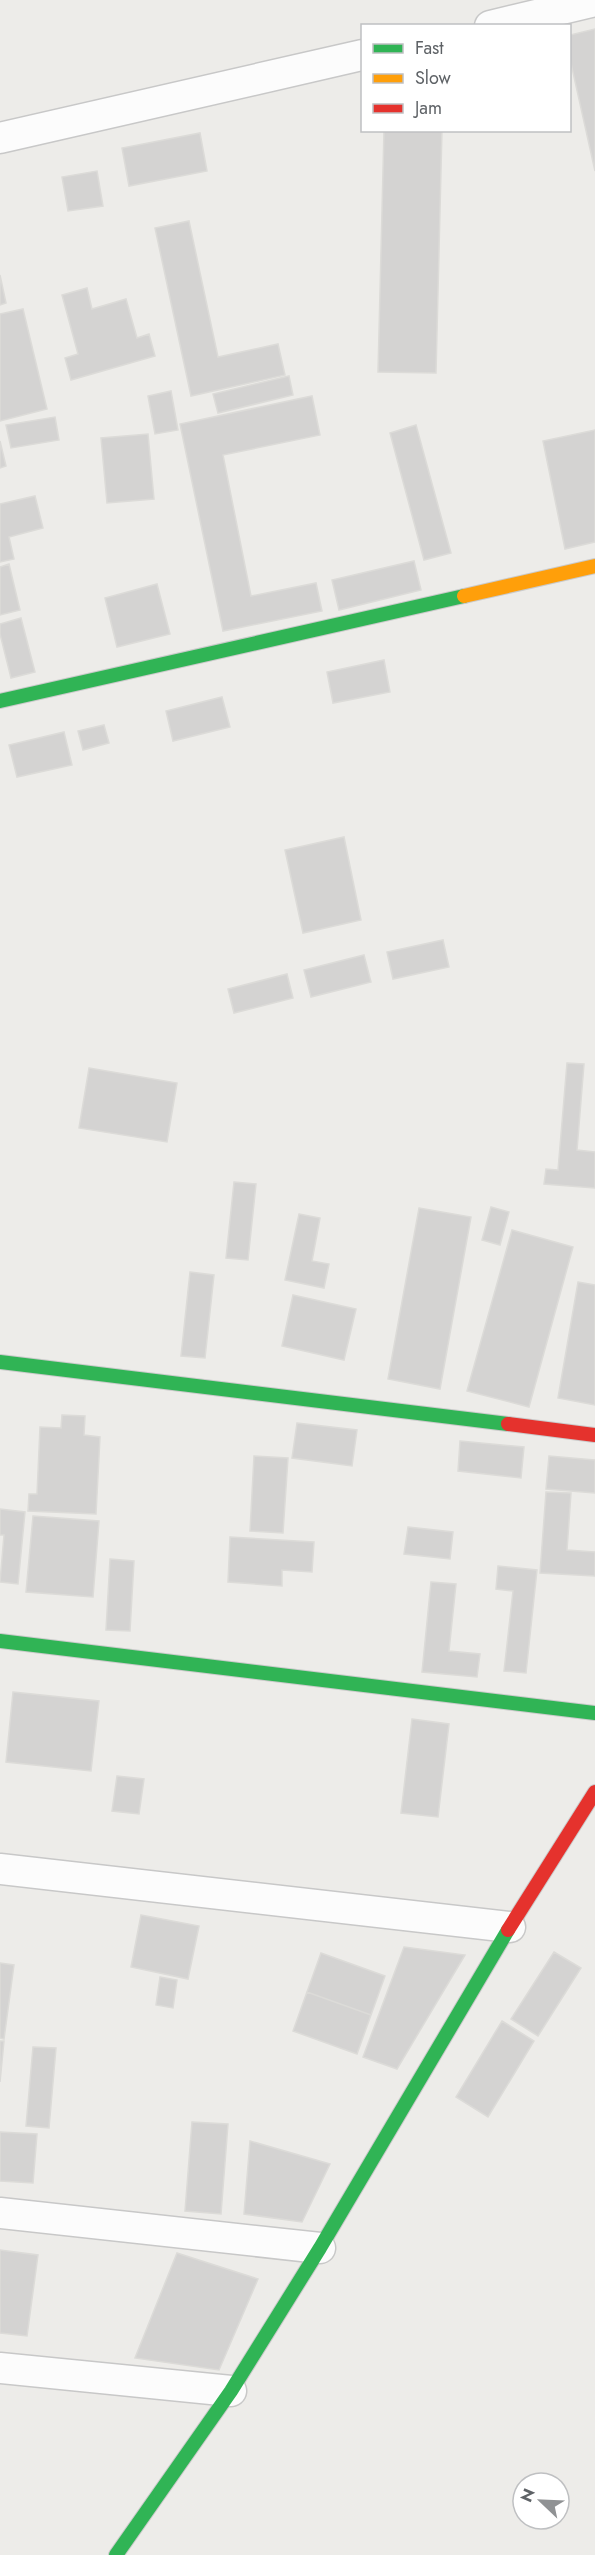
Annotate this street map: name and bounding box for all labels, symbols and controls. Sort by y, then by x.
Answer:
legend [361,24,571,132]
text: Fast [415,35,444,61]
text: Slow [415,65,452,91]
text: Jam [413,95,442,121]
north arrow [511,2471,571,2531]
text: N [515,2485,541,2506]

